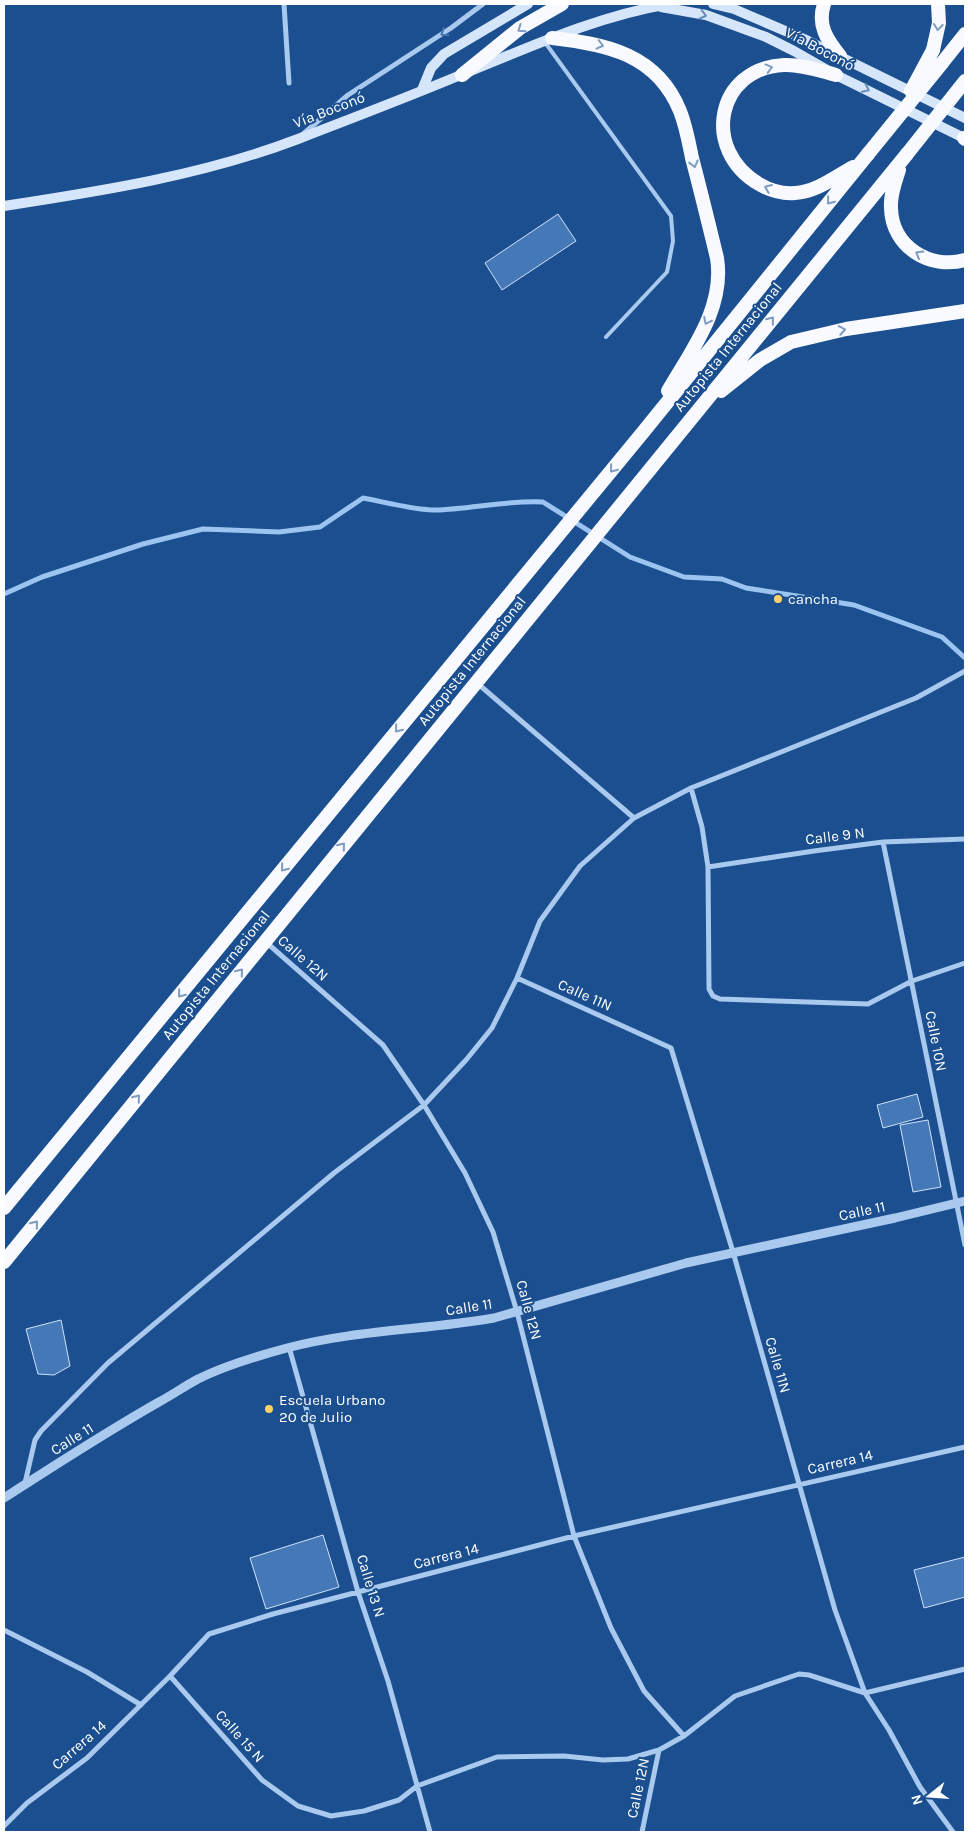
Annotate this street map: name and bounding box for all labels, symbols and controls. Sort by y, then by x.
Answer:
one-way arrow [698,9,706,19]
one-way arrow [517,23,526,32]
street label: Vía Boconó [782,23,858,75]
one-way arrow [933,23,944,31]
one-way arrow [440,26,449,36]
one-way arrow [595,39,604,50]
one-way arrow [765,63,774,74]
one-way arrow [860,83,869,93]
street label: Vía Boconó [291,88,367,132]
one-way arrow [688,159,699,168]
one-way arrow [764,183,773,194]
one-way arrow [826,195,835,204]
one-way arrow [915,250,924,260]
street label: Autopista Internacional [670,279,786,415]
one-way arrow [703,316,713,325]
one-way arrow [765,317,774,326]
one-way arrow [837,326,846,336]
one-way arrow [611,463,619,472]
place label: cancha [788,590,838,608]
street label: Autopista Internacional [414,593,530,729]
marker: cancha [772,593,784,605]
one-way arrow [395,724,404,733]
street label: Calle 9 N [804,823,866,849]
one-way arrow [337,843,345,852]
one-way arrow [281,862,289,871]
street label: Autopista Internacional [158,907,274,1043]
street label: Calle 12N [274,931,332,985]
one-way arrow [234,969,242,978]
street label: Calle 11N [555,975,615,1015]
one-way arrow [177,988,186,997]
street label: Calle 10N [921,1009,951,1073]
one-way arrow [132,1095,140,1104]
street label: Calle 11 [837,1197,887,1225]
one-way arrow [29,1221,37,1230]
street label: Calle 12N [512,1278,546,1342]
street label: Calle 11 [444,1294,494,1320]
street label: Calle 11N [761,1335,795,1395]
place label: Escuela Urbano 20 de Julio [279,1391,385,1426]
marker: Escuela Urbano 20 de Julio [263,1403,275,1415]
street label: Calle 11 [47,1419,97,1459]
street label: Carrera 14 [806,1446,875,1478]
street label: Carrera 14 [412,1539,481,1573]
street label: Calle 13 N [353,1552,389,1620]
street label: Calle 15 N [212,1706,268,1766]
street label: Carrera 14 [48,1716,110,1774]
street label: Calle 12N [623,1756,653,1820]
north arrow [904,1771,954,1821]
text: N [907,1792,927,1807]

